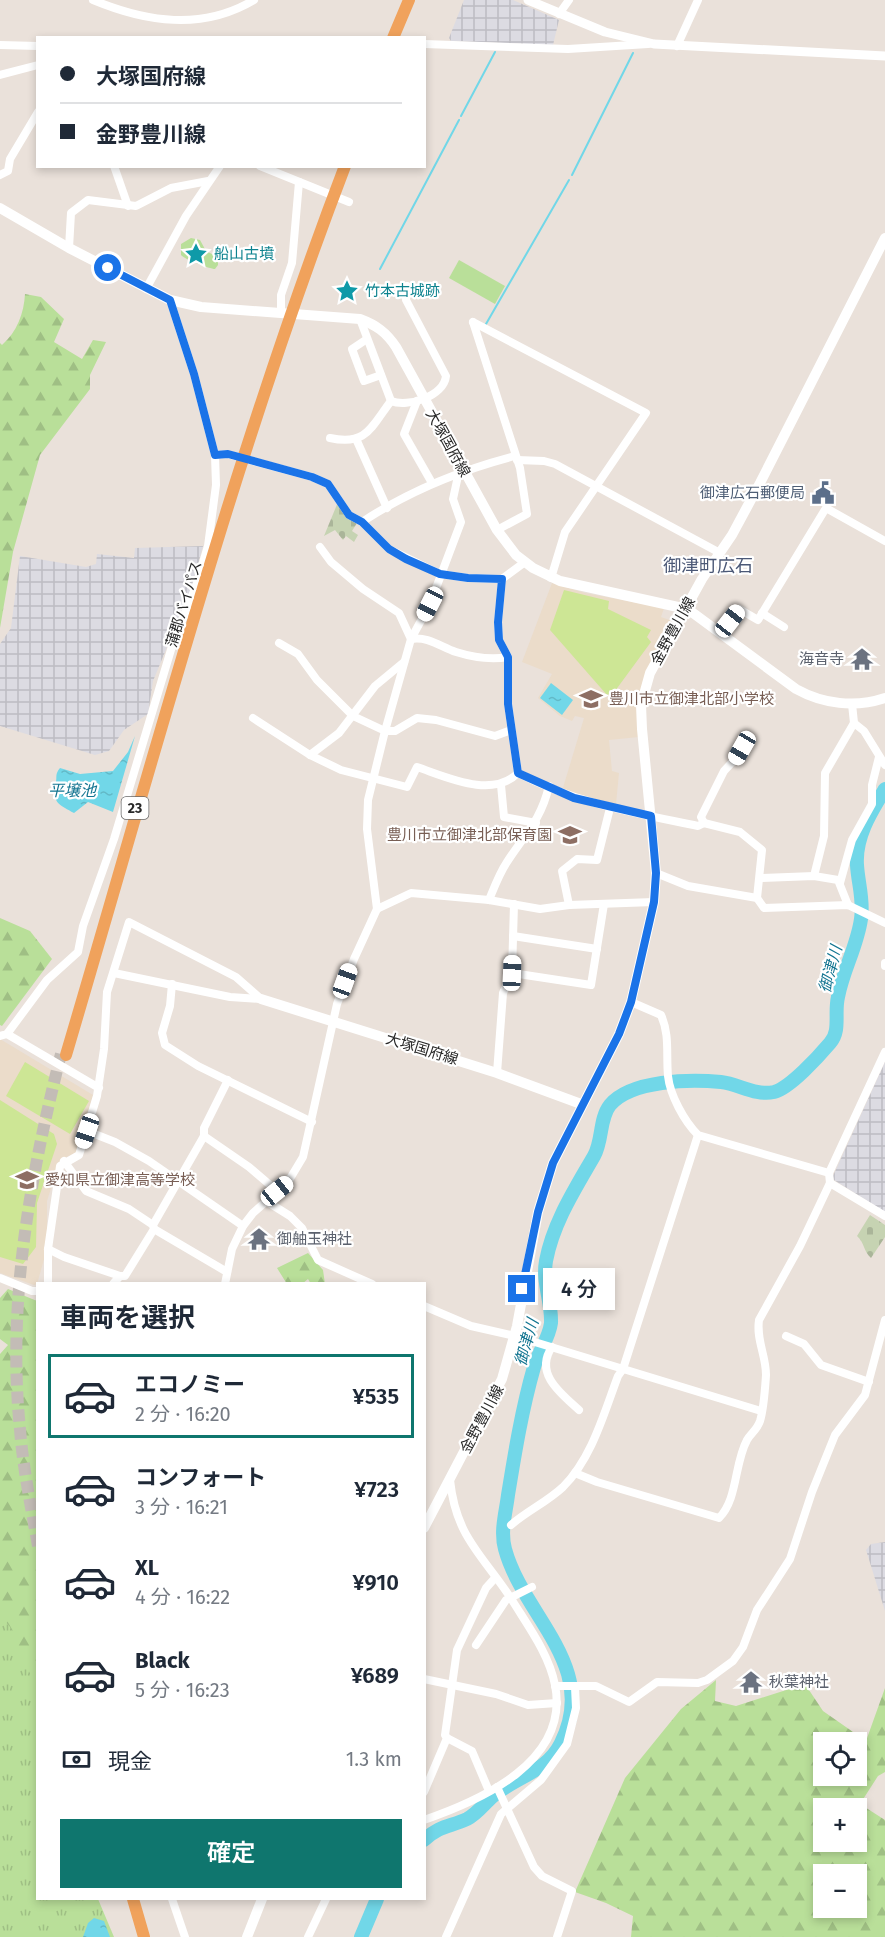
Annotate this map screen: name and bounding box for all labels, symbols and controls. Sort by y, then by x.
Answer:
text: 大塚国府線 [96,63,206,90]
text: 金野豊川線 [96,121,206,148]
place icon: 船山古墳 [183,241,209,267]
place label: 船山古墳 [214,245,274,263]
route start [94,254,121,281]
place icon: 竹本古城跡 [334,278,360,304]
place label: 竹本古城跡 [365,282,440,300]
street label: 大塚国府線 [422,406,474,480]
public building icon: 御津広石郵便局 [810,480,836,506]
place label: 御津広石郵便局 [700,484,805,502]
district label: 御津町広石 [663,555,753,577]
street label: 蒲郡バイパス [162,558,206,650]
car [414,584,446,624]
street label: 金野豊川線 [647,594,699,668]
car [712,601,748,641]
temple icon: 海音寺 [849,646,875,672]
place label: 海音寺 [799,650,844,668]
school or university icon: 豊川市立御津北部小学校 [578,686,604,712]
place label: 豊川市立御津北部小学校 [609,690,774,708]
car [725,728,759,768]
water label: 平壌池 [48,781,98,800]
road number: 23 [122,797,148,819]
school or university icon: 豊川市立御津北部保育園 [557,822,583,848]
place label: 豊川市立御津北部保育園 [387,826,552,844]
water label: 御津川 [815,942,846,995]
car [502,955,522,991]
car [330,961,360,1001]
street label: 大塚国府線 [383,1029,461,1069]
car [73,1111,101,1151]
school or university icon: 愛知県立御津高等学校 [14,1167,40,1193]
place label: 愛知県立御津高等学校 [45,1171,195,1189]
car [257,1173,297,1209]
temple icon: 御舳玉神社 [246,1226,272,1252]
place label: 御舳玉神社 [277,1230,352,1248]
callout: 4 分 [543,1268,615,1310]
route end [508,1275,535,1302]
text: 4 分 [561,1277,597,1301]
text: 車両を選択 [60,1302,195,1334]
water label: 御津川 [511,1315,543,1368]
icon: car [63,1369,117,1423]
text: エコノミー [135,1371,245,1398]
street label: 金野豊川線 [456,1382,508,1456]
text: ¥535 [353,1383,399,1410]
text: 2 分 · 16:20 [135,1402,231,1426]
icon: car [63,1462,117,1516]
text: コンフォート [135,1464,266,1491]
text: ¥723 [354,1476,399,1503]
text: 3 分 · 16:21 [135,1495,228,1519]
text: XL [135,1554,159,1581]
icon: car [63,1555,117,1609]
text: ¥910 [353,1569,399,1596]
text: 4 分 · 16:22 [135,1585,230,1609]
text: Black [135,1647,190,1674]
icon: car [63,1648,117,1702]
text: ¥689 [351,1662,399,1689]
temple icon: 秋葉神社 [738,1669,764,1695]
place label: 秋葉神社 [769,1673,829,1691]
text: 5 分 · 16:23 [135,1678,230,1702]
map controls [813,1732,867,1918]
button: locate [813,1732,867,1786]
icon: cash [60,1743,93,1776]
text: 1.3 km [346,1747,402,1771]
text: 現金 [108,1748,152,1775]
button: + [813,1798,867,1852]
button: 確定 [60,1819,402,1888]
button: − [813,1864,867,1918]

